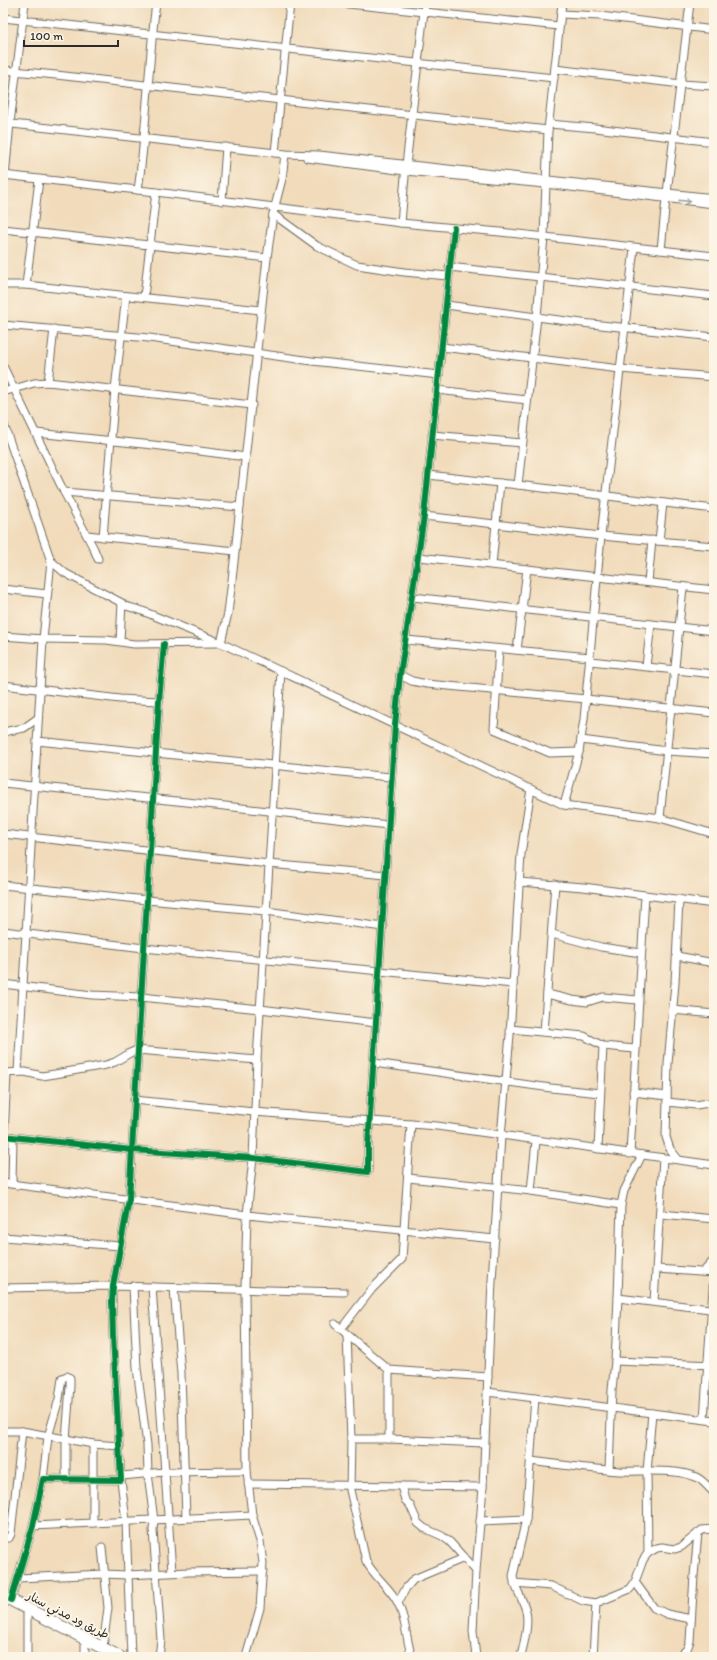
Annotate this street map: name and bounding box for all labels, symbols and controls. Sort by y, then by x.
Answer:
scale bar [24,22,118,48]
text: 100 m [30,29,63,43]
one-way arrow [678,198,691,205]
street label: طريق ود مدني سنار [22,1588,111,1645]

